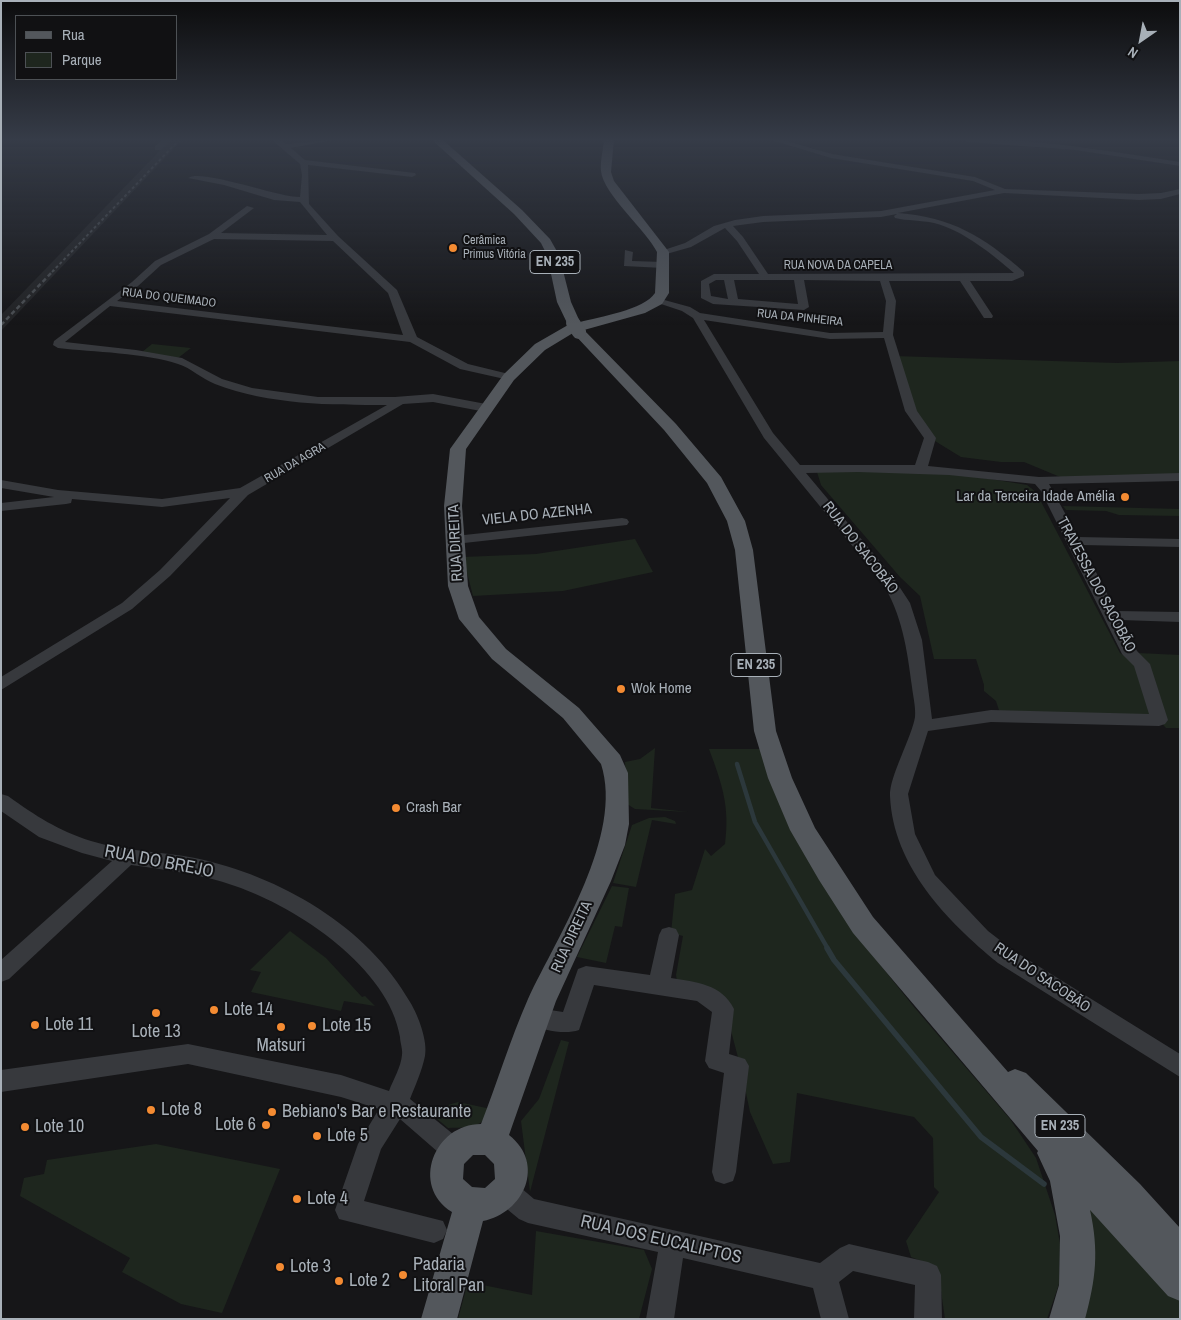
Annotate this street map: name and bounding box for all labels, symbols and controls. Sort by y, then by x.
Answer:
legend [15,15,178,80]
north arrow [1116,15,1166,65]
text: Rua [62,24,85,45]
text: N [1124,43,1141,62]
text: Parque [62,49,102,70]
place label: Cerâmica Primus Vitória [463,234,526,262]
marker: Cerâmica Primus Vitória [447,242,459,254]
road number: EN 235 [530,250,580,274]
street label: RUA NOVA DA CAPELA [784,259,892,273]
street label: RUA DO QUEIMADO [121,285,217,311]
street label: RUA DA PINHEIRA [756,306,844,330]
street label: RUA DA AGRA [262,440,328,486]
place label: Lar da Terceira Idade Amélia [956,488,1115,506]
marker: Lar da Terceira Idade Amélia [1119,491,1131,503]
street label: RUA DO SACOBÃO [818,498,902,598]
street label: VIELA DO AZENHA [481,500,593,530]
street label: RUA DIREITA [445,504,467,582]
street label: TRAVESSA DO SACOBÃO [1053,514,1139,656]
road number: EN 235 [731,654,781,676]
place label: Wok Home [631,680,692,698]
marker: Wok Home [615,683,627,695]
place label: Crash Bar [406,799,461,817]
marker: Crash Bar [390,802,402,814]
street label: RUA DO BREJO [103,841,215,883]
street label: RUA DIREITA [548,898,596,976]
street label: RUA DO SACOBÃO [991,939,1093,1017]
place label: Lote 14 [224,999,273,1021]
marker: Lote 14 [208,1004,220,1016]
marker: Lote 13 [150,1007,162,1019]
place label: Lote 11 [45,1014,93,1036]
place label: Lote 15 [322,1015,371,1037]
marker: Lote 11 [29,1019,41,1031]
marker: Lote 15 [306,1020,318,1032]
place label: Lote 13 [131,1021,181,1043]
marker: Matsuri [275,1021,287,1033]
place label: Matsuri [256,1035,306,1057]
place label: Lote 8 [161,1099,202,1121]
place label: Bebiano's Bar e Restaurante [282,1101,471,1123]
marker: Lote 8 [145,1104,157,1116]
marker: Bebiano's Bar e Restaurante [266,1106,278,1118]
place label: Lote 6 [215,1114,256,1136]
road number: EN 235 [1035,1114,1085,1138]
place label: Lote 10 [35,1116,84,1138]
marker: Lote 6 [260,1119,272,1131]
marker: Lote 10 [19,1121,31,1133]
place label: Lote 5 [327,1125,368,1147]
marker: Lote 5 [311,1130,323,1142]
place label: Lote 4 [307,1188,348,1210]
marker: Lote 4 [291,1193,303,1205]
street label: RUA DOS EUCALIPTOS [578,1211,744,1269]
place label: Padaria Litoral Pan [413,1254,484,1296]
place label: Lote 3 [290,1256,331,1278]
marker: Lote 3 [274,1261,286,1273]
marker: Padaria Litoral Pan [397,1269,409,1281]
place label: Lote 2 [349,1270,390,1292]
marker: Lote 2 [333,1275,345,1287]

